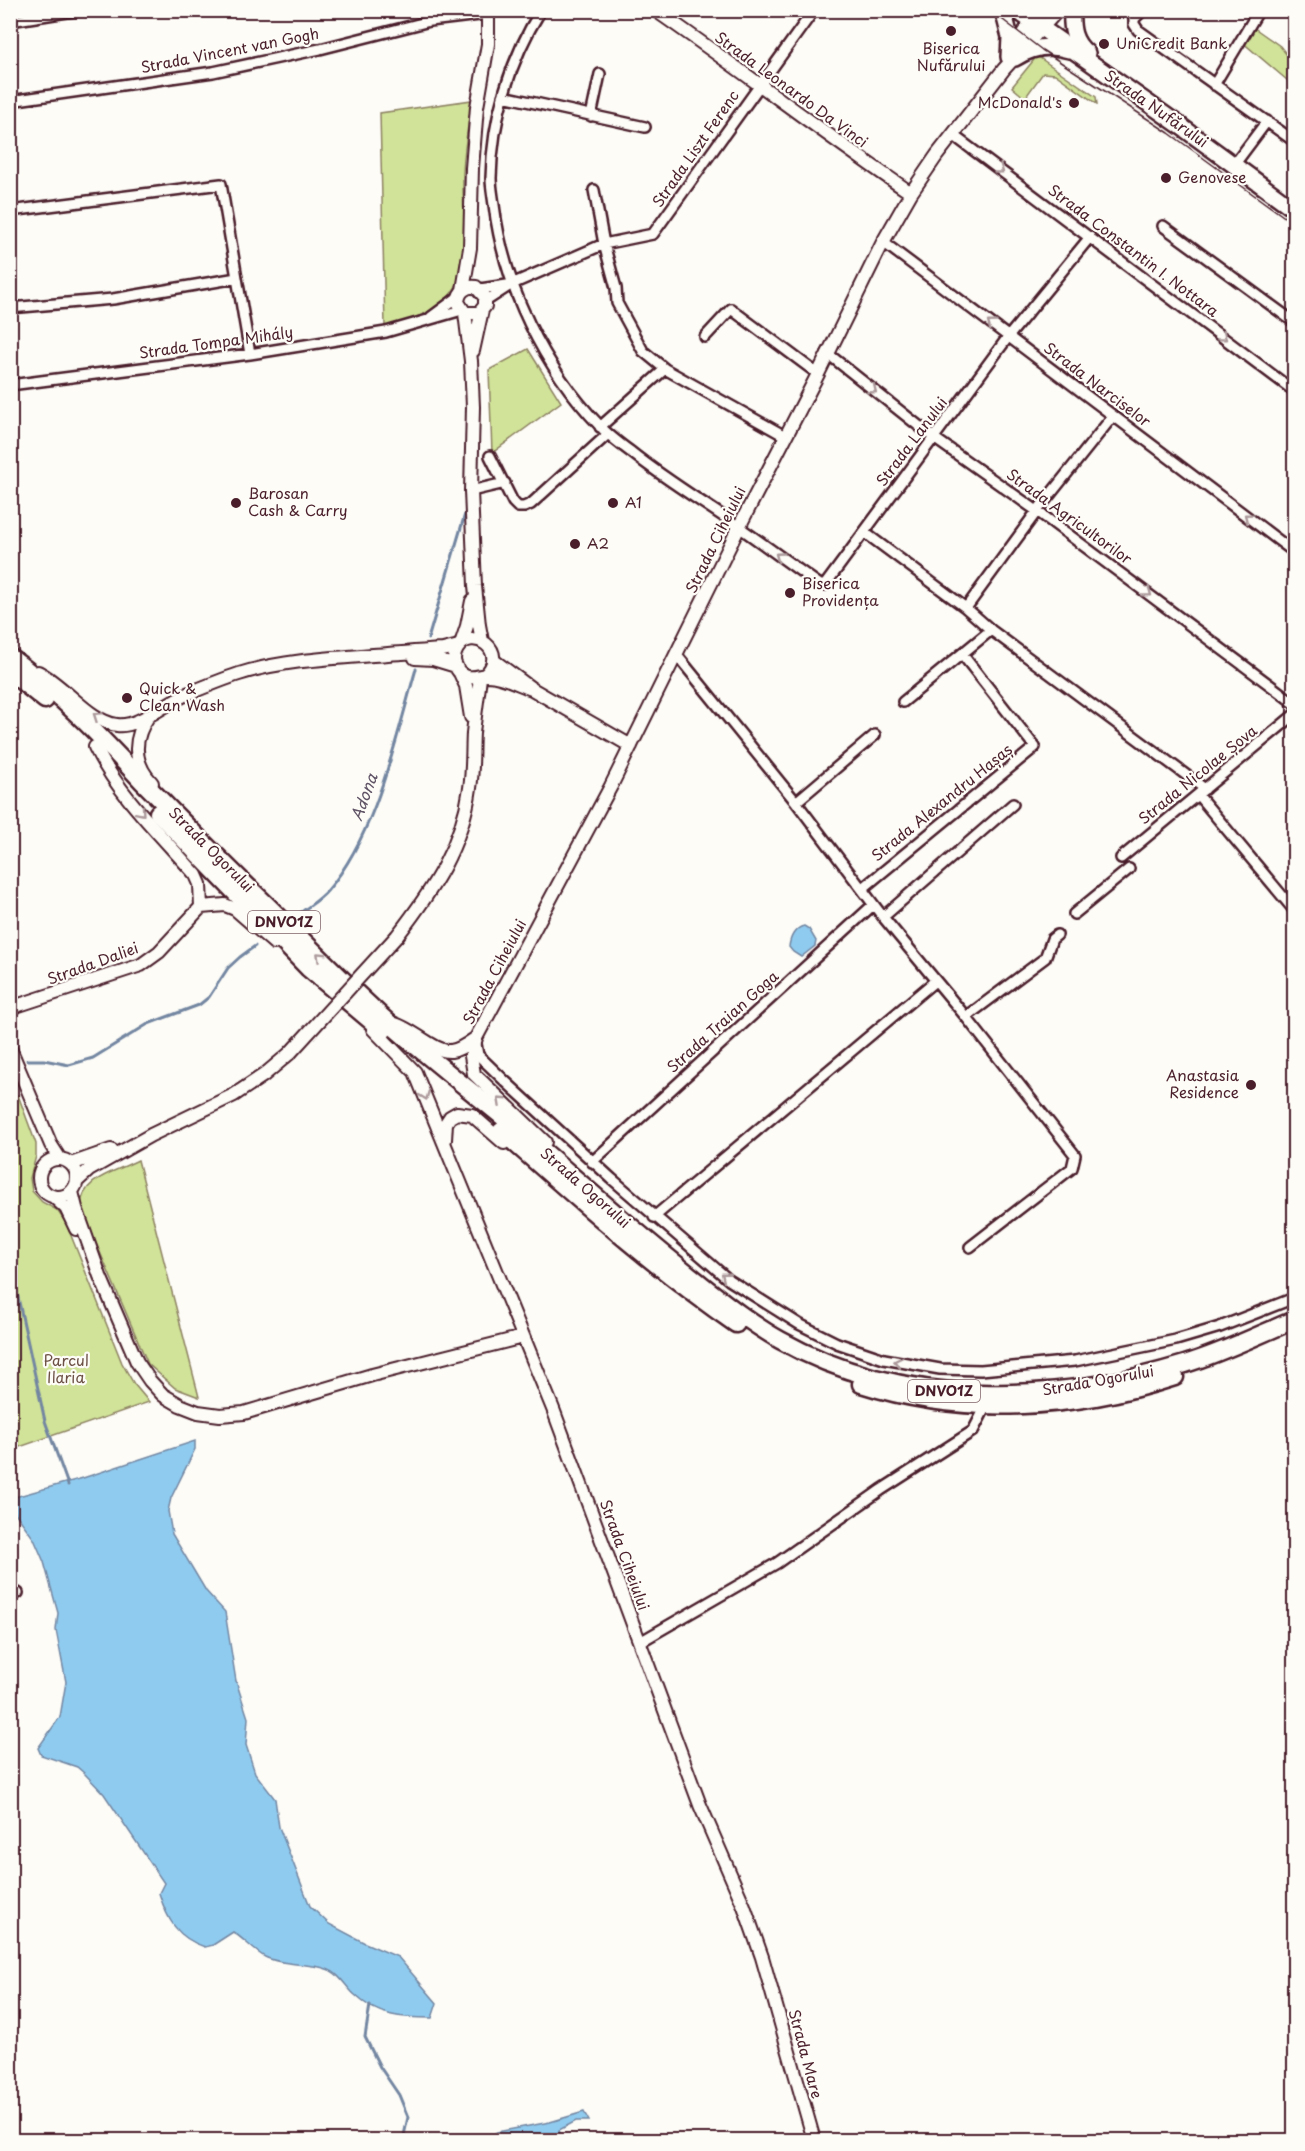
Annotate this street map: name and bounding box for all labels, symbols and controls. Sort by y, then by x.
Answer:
street label: Strada Vincent van Gogh [139,21,321,78]
marker: Biserica Nufărului [944,24,958,38]
street label: Strada Leonardo Da Vinci [710,25,873,152]
place label: UniCredit Bank [1116,31,1227,54]
place label: Biserica Nufărului [917,36,986,76]
marker: UniCredit Bank [1097,37,1111,51]
street label: Strada Nufărului [1100,63,1214,152]
street label: Strada Liszt Ferenc [646,85,744,211]
place label: McDonald's [978,90,1062,113]
marker: McDonald's [1067,96,1081,110]
one-way arrow [993,163,1004,174]
place label: Genovese [1178,165,1247,188]
marker: Genovese [1159,171,1173,185]
street label: Strada Constantin I. Nottara [1044,178,1225,322]
street label: Strada Tompa Mihály [137,319,294,364]
one-way arrow [986,320,997,331]
one-way arrow [1217,330,1228,341]
street label: Strada Narciselor [1040,336,1156,432]
one-way arrow [866,382,877,393]
street label: Strada Lanului [870,392,952,491]
street label: Strada Agricultorilor [1002,462,1137,569]
place label: Barosan Cash & Carry [248,481,348,521]
street label: Strada Ciheiului [679,482,750,597]
place label: A1 [625,490,642,513]
marker: Barosan Cash & Carry [229,496,243,510]
marker: A1 [606,496,620,510]
one-way arrow [1243,513,1254,524]
place label: A2 [587,531,609,554]
marker: A2 [568,537,582,551]
one-way arrow [775,552,786,563]
place label: Biserica Providența [802,571,879,611]
marker: Biserica Providența [783,586,797,600]
one-way arrow [1141,586,1152,597]
place label: Quick & Clean Wash [139,676,225,716]
marker: Quick & Clean Wash [120,691,134,705]
one-way arrow [92,712,103,723]
street label: Strada Nicolae Șova [1133,718,1262,829]
street label: Strada Alexandru Hașaș [866,738,1017,866]
water label: Adona [343,769,383,824]
street label: Strada Ogorului [164,801,260,897]
one-way arrow [134,805,145,816]
road number: DNVO1Z [248,911,320,933]
street label: Strada Ciheiului [456,915,531,1028]
street label: Strada Daliei [44,935,141,990]
one-way arrow [316,953,327,964]
street label: Strada Traian Goga [661,964,784,1077]
place label: Anastasia Residence [1166,1063,1240,1103]
marker: Anastasia Residence [1244,1078,1258,1092]
one-way arrow [417,1091,430,1101]
one-way arrow [497,1097,508,1108]
street label: Strada Ogorului [536,1141,636,1233]
one-way arrow [721,1273,732,1284]
park label: Parcul Ilaria [43,1348,89,1388]
one-way arrow [894,1356,904,1369]
street label: Strada Ogorului [1040,1358,1155,1401]
road number: DNVO1Z [908,1380,980,1402]
street label: Strada Ciheiului [595,1496,656,1613]
street label: Strada Mare [783,2006,829,2101]

